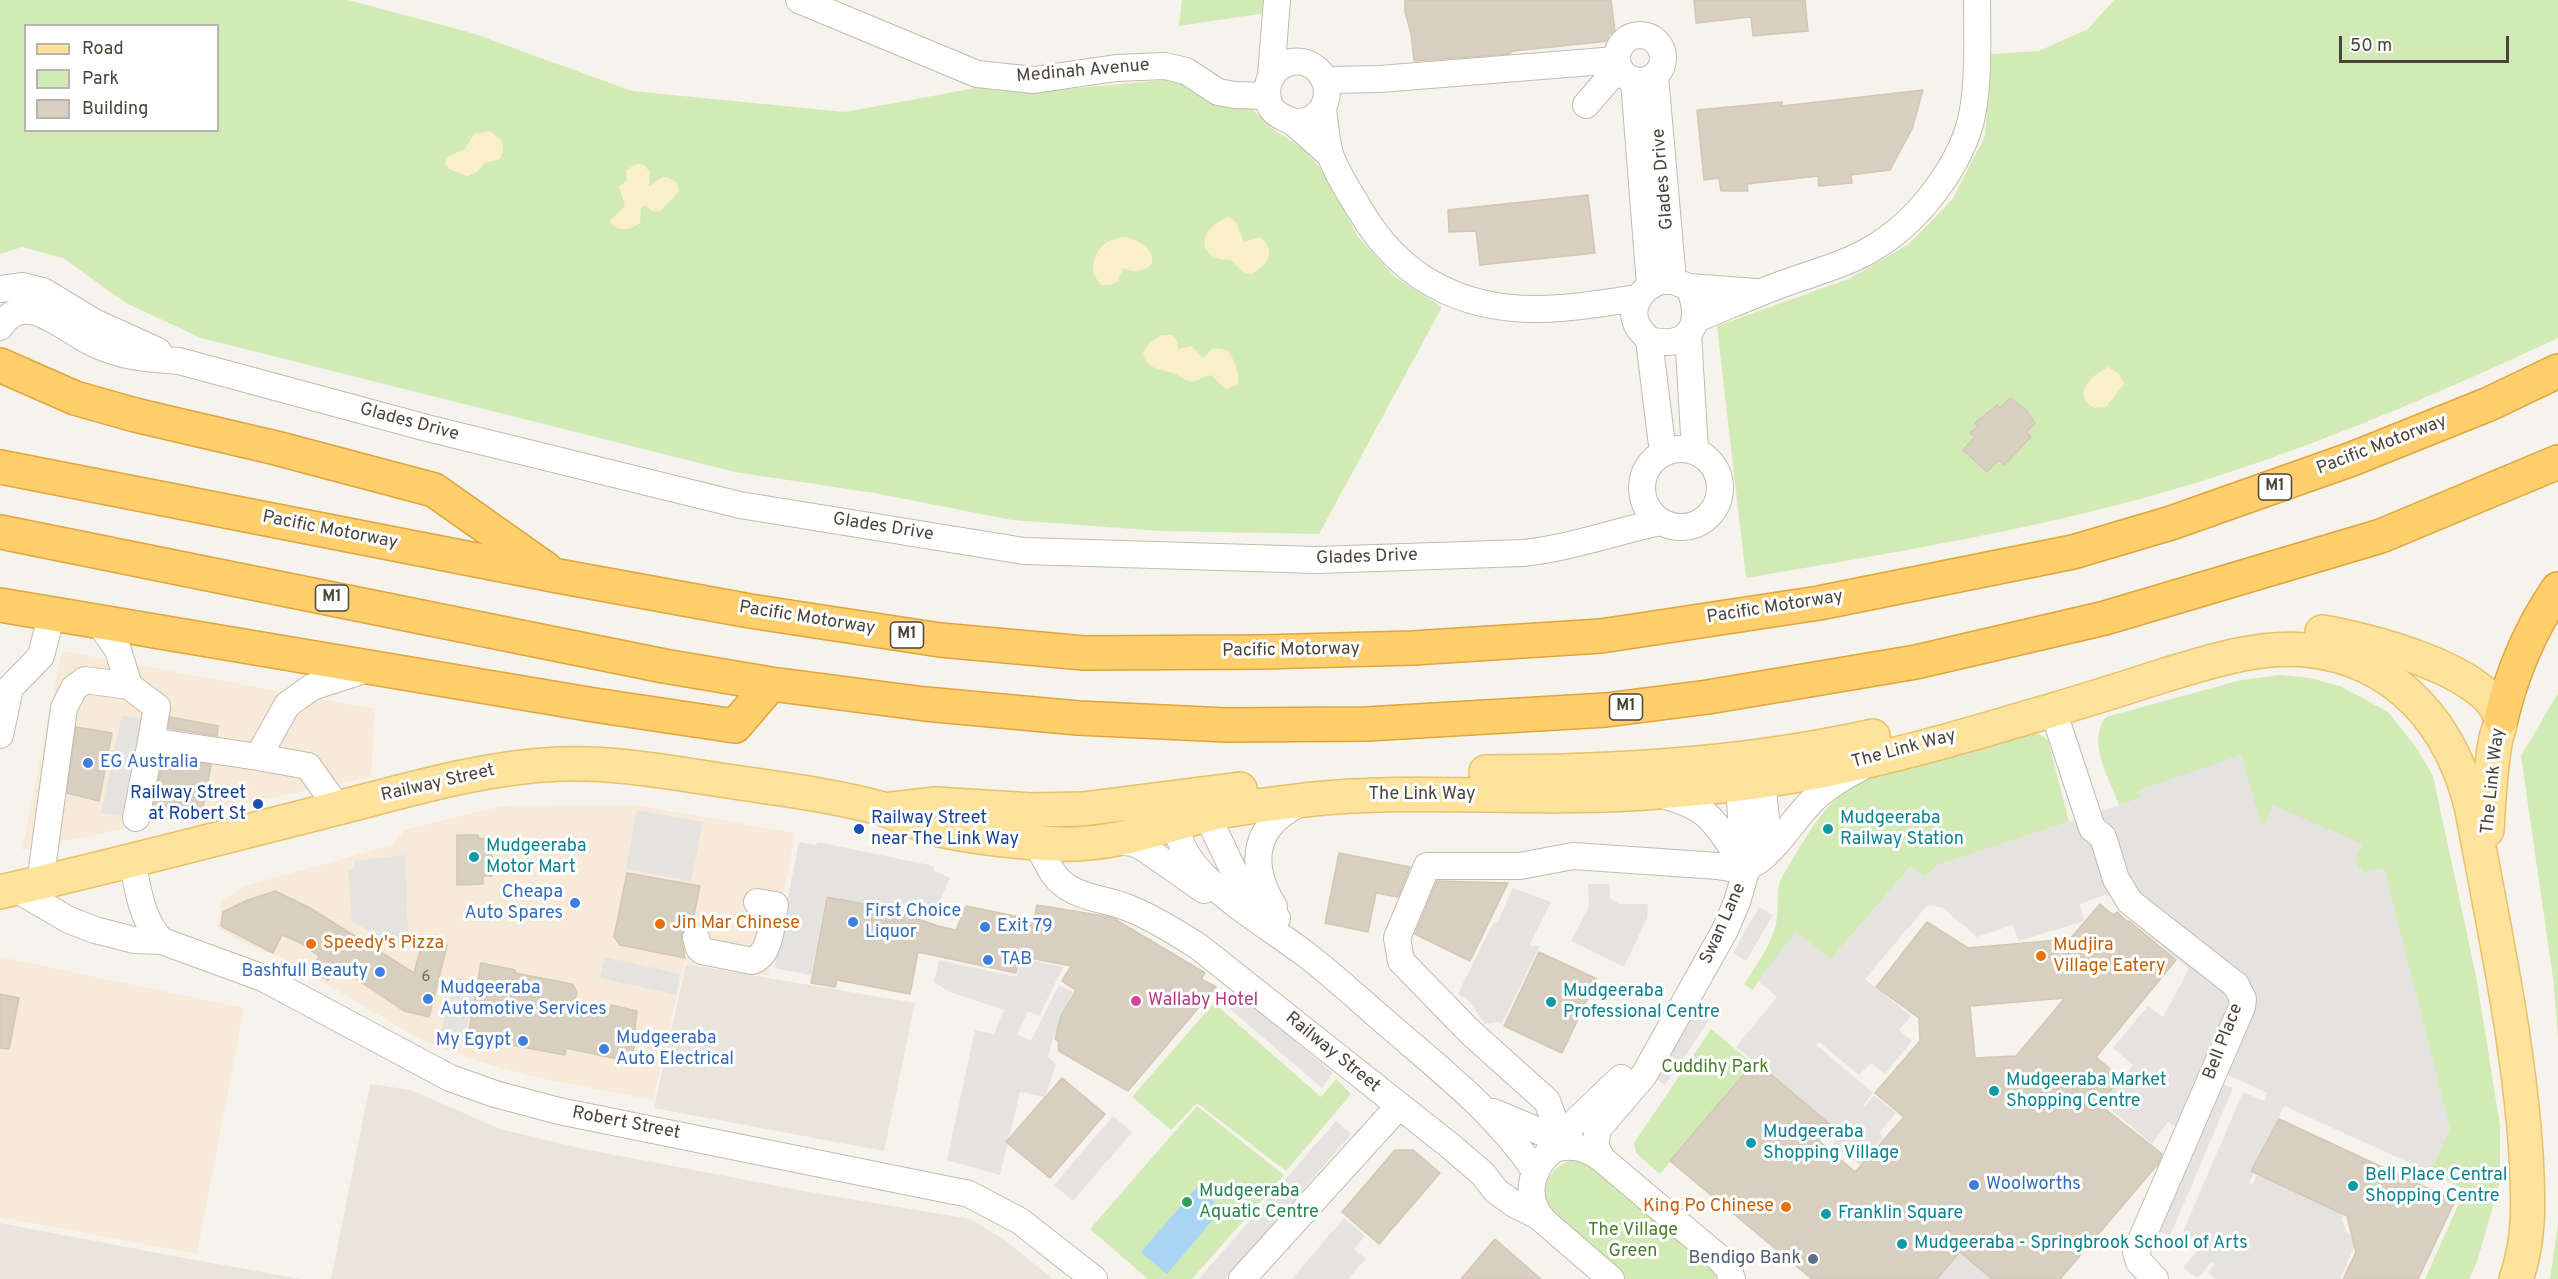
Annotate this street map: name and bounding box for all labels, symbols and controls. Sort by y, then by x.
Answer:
legend [24,24,219,132]
scale bar [2342,24,2512,62]
text: 50 m [2350,35,2392,58]
text: Road [82,38,124,61]
street label: Medinah Avenue [1016,55,1150,89]
text: Park [82,68,119,91]
text: Building [82,98,148,121]
street label: Glades Drive [1649,127,1679,231]
street label: Glades Drive [357,399,461,447]
street label: Pacific Motorway [2314,411,2450,481]
road number: M1 [2258,474,2292,500]
street label: Pacific Motorway [260,507,400,555]
street label: Glades Drive [831,509,935,547]
street label: Glades Drive [1316,545,1418,571]
road number: M1 [316,585,348,611]
street label: Pacific Motorway [1705,587,1845,629]
street label: Pacific Motorway [737,598,877,640]
road number: M1 [890,622,924,648]
street label: Pacific Motorway [1222,639,1360,663]
road number: M1 [1610,694,1642,720]
street label: The Link Way [1850,726,1958,774]
street label: The Link Way [2478,727,2510,835]
place label: EG Australia [100,752,198,774]
marker: EG Australia [81,756,95,770]
street label: Railway Street [379,760,497,808]
place label: Railway Street at Robert St [130,783,246,826]
street label: The Link Way [1369,784,1475,806]
marker: Railway Street at Robert St [251,797,265,811]
place label: Railway Street near The Link Way [871,808,1019,850]
place label: Mudgeeraba Railway Station [1840,808,1964,850]
marker: Railway Street near The Link Way [852,822,866,836]
marker: Mudgeeraba Railway Station [1821,822,1835,836]
place label: Mudgeeraba Motor Mart [486,836,586,878]
marker: Mudgeeraba Motor Mart [467,850,481,864]
street label: Swan Lane [1696,880,1752,968]
place label: Cheapa Auto Spares [464,882,563,924]
marker: Cheapa Auto Spares [568,896,582,910]
place label: First Choice Liquor [865,901,961,944]
place label: Jin Mar Chinese [672,913,800,935]
marker: First Choice Liquor [846,915,860,929]
place label: Exit 79 [997,916,1053,938]
marker: Jin Mar Chinese [653,917,667,931]
marker: Exit 79 [978,920,992,934]
place label: Speedy's Pizza [323,933,444,955]
place label: Mudjira Village Eatery [2053,935,2165,978]
marker: Speedy's Pizza [304,937,318,951]
place label: TAB [1000,949,1032,971]
marker: Mudjira Village Eatery [2034,949,2048,963]
marker: TAB [981,953,995,967]
place label: Bashfull Beauty [241,961,368,983]
marker: Bashfull Beauty [373,965,387,979]
house number: 6 [422,969,430,987]
place label: Mudgeeraba Automotive Services [440,978,607,1020]
place label: Mudgeeraba Professional Centre [1563,981,1720,1024]
place label: Wallaby Hotel [1148,990,1258,1012]
marker: Mudgeeraba Automotive Services [421,992,435,1006]
marker: Wallaby Hotel [1129,994,1143,1008]
marker: Mudgeeraba Professional Centre [1544,995,1558,1009]
street label: Bell Place [2200,1001,2248,1083]
street label: Railway Street [1280,1008,1384,1098]
place label: Mudgeeraba Auto Electrical [616,1028,734,1070]
place label: My Egypt [436,1030,511,1052]
marker: My Egypt [516,1034,530,1048]
marker: Mudgeeraba Auto Electrical [597,1042,611,1056]
park label: Cuddihy Park [1661,1057,1769,1079]
place label: Mudgeeraba Market Shopping Centre [2006,1070,2167,1112]
marker: Mudgeeraba Market Shopping Centre [1987,1084,2001,1098]
street label: Robert Street [570,1103,682,1145]
place label: Mudgeeraba Shopping Village [1763,1122,1899,1164]
marker: Mudgeeraba Shopping Village [1744,1136,1758,1150]
place label: Bell Place Central Shopping Centre [2365,1165,2508,1208]
place label: Woolworths [1986,1174,2081,1196]
marker: Woolworths [1967,1178,1981,1192]
marker: Bell Place Central Shopping Centre [2346,1179,2360,1193]
place label: Mudgeeraba Aquatic Centre [1199,1181,1319,1224]
marker: Mudgeeraba Aquatic Centre [1180,1195,1194,1209]
place label: King Po Chinese [1643,1196,1774,1218]
marker: King Po Chinese [1779,1200,1793,1214]
place label: Franklin Square [1838,1203,1963,1225]
marker: Franklin Square [1819,1207,1833,1221]
park label: The Village Green [1588,1220,1678,1262]
place label: Mudgeeraba - Springbrook School of Arts [1914,1233,2248,1255]
marker: Mudgeeraba - Springbrook School of Arts [1895,1237,1909,1251]
place label: Bendigo Bank [1688,1248,1801,1270]
marker: Bendigo Bank [1806,1252,1820,1266]

